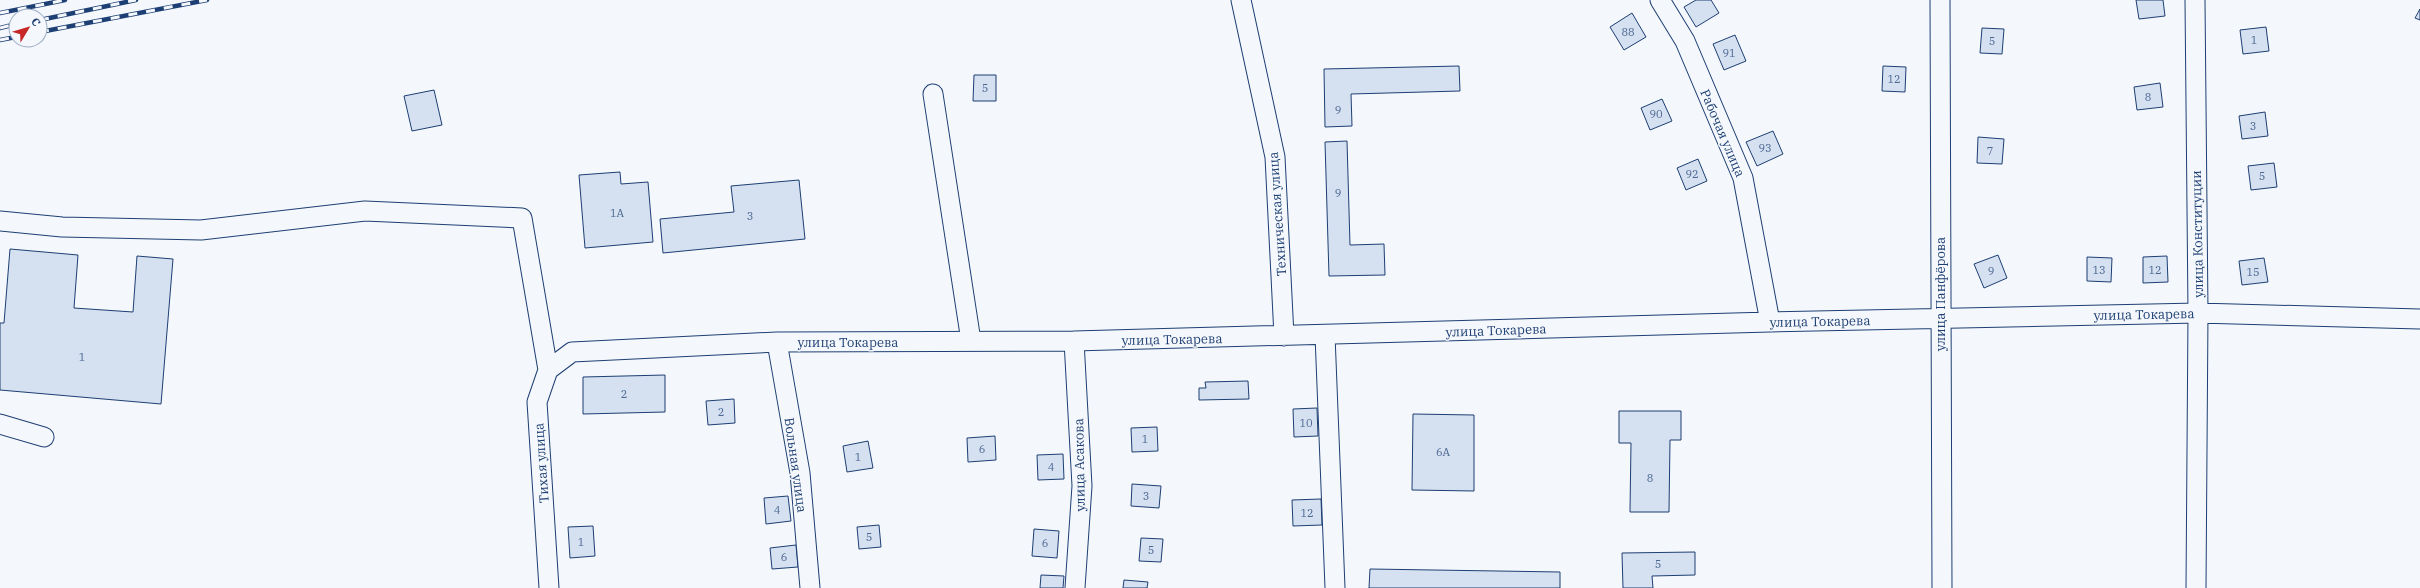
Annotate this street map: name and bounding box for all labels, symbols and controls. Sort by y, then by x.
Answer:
north arrow [8,8,48,48]
text: С [28,15,44,29]
house number: 88 [1621,25,1635,39]
house number: 1 [2251,33,2257,47]
house number: 5 [1989,34,1995,48]
house number: 91 [1722,46,1736,60]
house number: 12 [1887,72,1901,86]
house number: 5 [982,81,988,95]
street label: Рабочая улица [1696,87,1749,180]
house number: 8 [2145,90,2151,104]
house number: 9 [1335,103,1341,117]
house number: 90 [1649,107,1663,121]
house number: 3 [2250,119,2256,133]
house number: 93 [1758,141,1772,155]
house number: 7 [1987,144,1993,158]
street label: Техническая улица [1265,151,1290,277]
house number: 92 [1685,167,1699,181]
house number: 5 [2259,169,2265,183]
street label: улица Конституции [2188,170,2207,298]
house number: 9 [1335,186,1341,200]
house number: 1А [610,206,625,220]
house number: 3 [747,209,753,223]
street label: улица Панфёрова [1932,237,1949,351]
house number: 13 [2092,263,2106,277]
house number: 12 [2148,263,2162,277]
house number: 9 [1988,264,1994,278]
house number: 15 [2246,265,2260,279]
street label: улица Токарева [2093,305,2195,324]
street label: улица Токарева [1769,312,1871,331]
street label: улица Токарева [1445,320,1547,341]
street label: улица Токарева [1121,330,1223,349]
street label: улица Токарева [798,334,898,351]
house number: 1 [79,350,85,364]
house number: 2 [621,387,627,401]
house number: 2 [718,405,724,419]
house number: 10 [1299,416,1313,430]
street label: Вольная улица [780,417,811,514]
street label: улица Асакова [1070,418,1089,512]
street label: Тихая улица [530,422,553,504]
house number: 1 [1142,432,1148,446]
house number: 6 [979,442,985,456]
house number: 6А [1436,445,1451,459]
house number: 1 [855,450,861,464]
house number: 4 [1048,460,1055,474]
house number: 8 [1647,471,1653,485]
house number: 3 [1143,489,1149,503]
house number: 4 [774,503,781,517]
house number: 12 [1300,506,1314,520]
house number: 5 [866,530,872,544]
house number: 1 [578,535,584,549]
house number: 6 [1042,536,1048,550]
house number: 5 [1148,543,1154,557]
house number: 6 [781,550,787,564]
house number: 5 [1655,557,1661,571]

